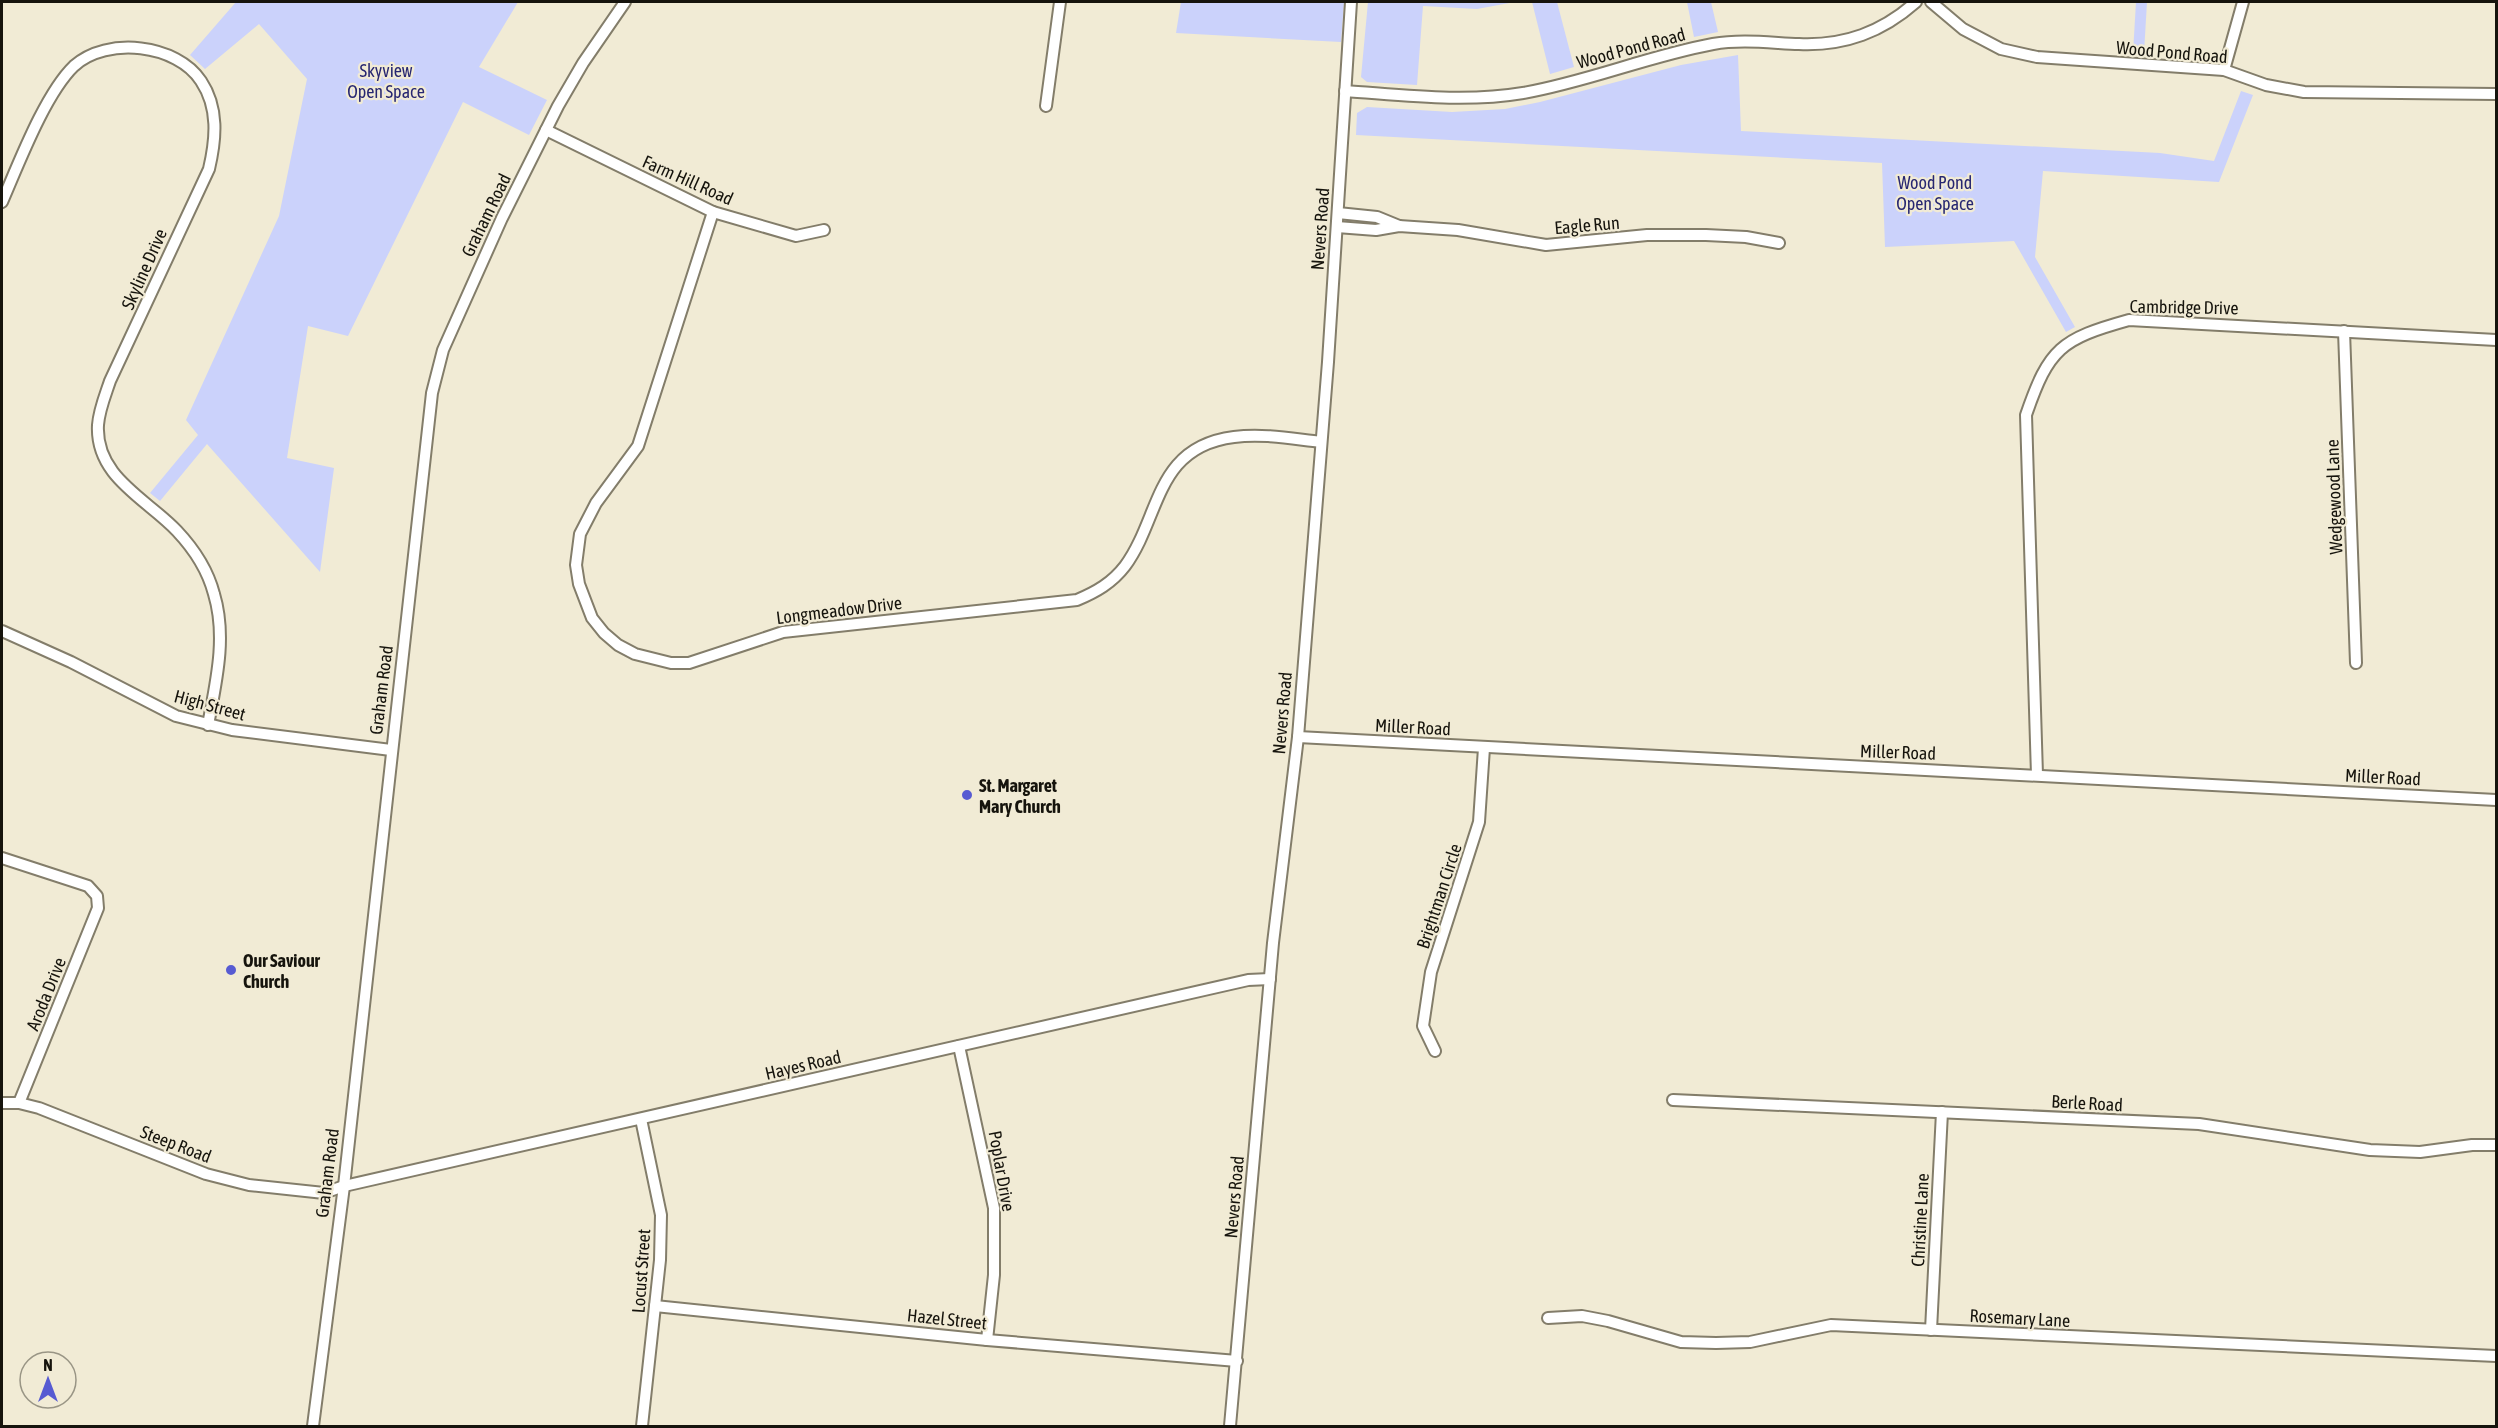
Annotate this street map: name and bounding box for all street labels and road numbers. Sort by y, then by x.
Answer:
street label: Wood Pond Road [1574,23,1688,73]
street label: Wood Pond Road [2115,37,2229,67]
street label: Farm Hill Road [639,151,737,209]
street label: Graham Road [457,170,515,260]
street label: Nevers Road [1307,187,1333,271]
street label: Eagle Run [1553,212,1621,238]
street label: Skyline Drive [117,225,171,313]
street label: Cambridge Drive [2129,296,2239,318]
street label: Wedgewood Lane [2321,439,2347,555]
street label: Longmeadow Drive [775,592,903,628]
street label: Graham Road [365,644,397,736]
street label: Nevers Road [1268,671,1296,755]
street label: High Street [172,685,248,725]
street label: Miller Road [1375,715,1451,739]
street label: Miller Road [1860,740,1936,764]
street label: Miller Road [2345,765,2421,789]
street label: Brightman Circle [1412,841,1466,951]
street label: Aroda Drive [22,954,70,1034]
street label: Hayes Road [763,1046,843,1084]
street label: Berle Road [2051,1091,2123,1115]
street label: Steep Road [138,1121,214,1167]
street label: Graham Road [311,1127,343,1219]
street label: Poplar Drive [985,1129,1019,1213]
street label: Nevers Road [1220,1155,1248,1239]
street label: Christine Lane [1907,1173,1933,1267]
street label: Locust Street [628,1228,654,1314]
street label: Hazel Street [906,1304,988,1334]
street label: Rosemary Lane [1969,1305,2071,1331]

